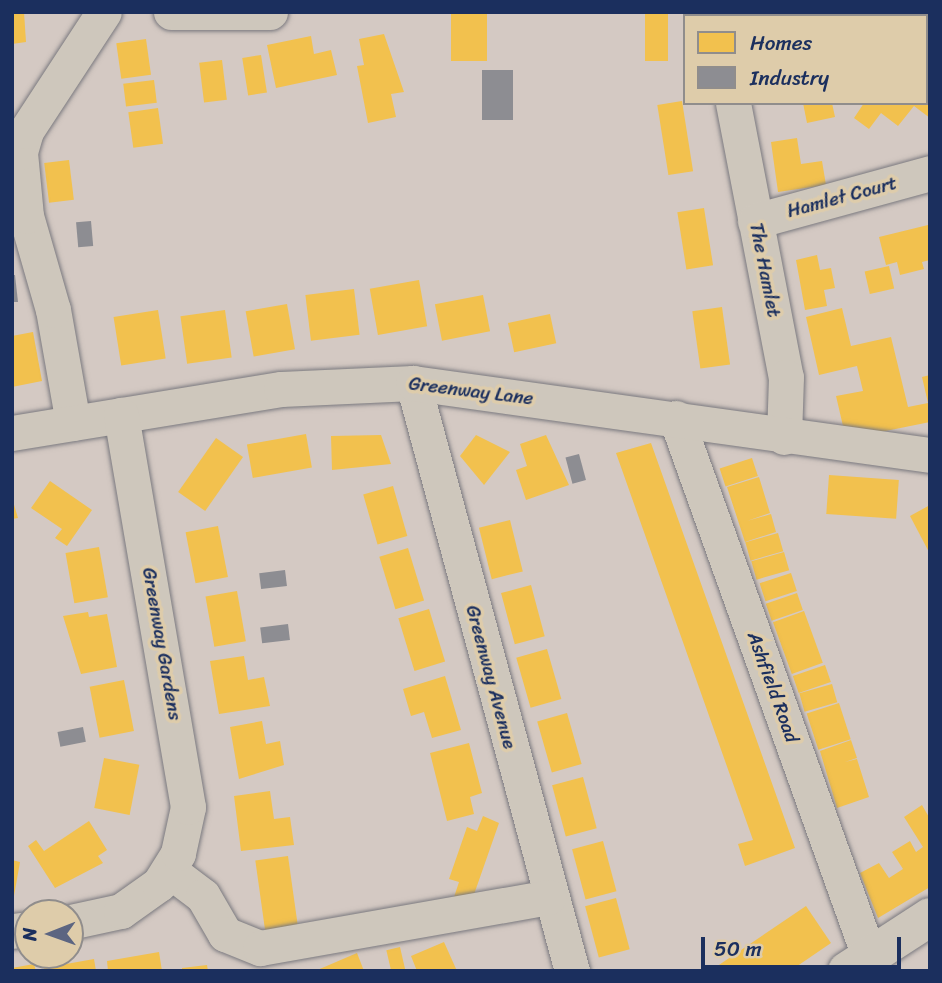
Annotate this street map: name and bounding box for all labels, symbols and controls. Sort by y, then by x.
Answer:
legend [683,14,928,105]
text: Homes [750,24,812,62]
text: Industry [750,59,829,97]
street label: Hamlet Court [784,171,900,223]
street label: The Hamlet [745,221,785,319]
street label: Greenway Lane [407,372,535,410]
street label: Greenway Gardens [137,566,187,722]
street label: Greenway Avenue [461,603,521,751]
street label: Ashfield Road [742,629,804,745]
north arrow [14,899,84,969]
scale bar [704,923,904,967]
text: N [13,927,46,941]
text: 50 m [714,930,762,968]

